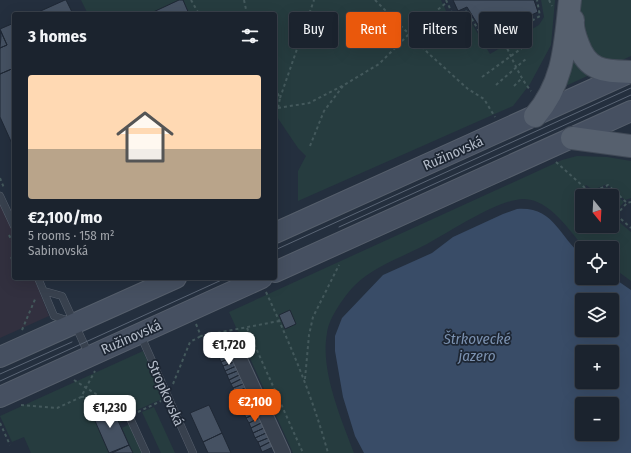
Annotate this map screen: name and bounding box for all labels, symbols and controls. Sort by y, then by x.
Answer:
chip: Buy [289,12,338,48]
chip: Rent [346,12,401,48]
chip: Filters [409,12,471,48]
chip: New [479,12,532,48]
icon: filters [239,25,261,47]
text: 3 homes [28,26,87,47]
icon: home [109,101,181,173]
street label: Ružinovská [421,133,486,174]
north arrow [575,189,619,233]
map controls [575,189,619,441]
text: €2,100/mo [28,207,102,228]
text: 5 rooms · 158 m² [28,228,115,243]
button: locate [575,241,619,285]
text: Sabinovská [28,243,88,258]
button: layers [575,293,619,337]
street label: Ružinovská [99,317,164,358]
water label: Štrkovecké jazero [442,330,511,365]
pin: €1,720 [196,332,262,366]
text: €1,720 [212,337,246,352]
button: + [575,345,619,389]
street label: Stropkovská [144,358,188,429]
pin: €2,100 [222,389,288,423]
text: €2,100 [238,394,272,409]
pin: €1,230 [77,395,143,429]
button: − [575,397,619,441]
text: €1,230 [93,400,127,415]

